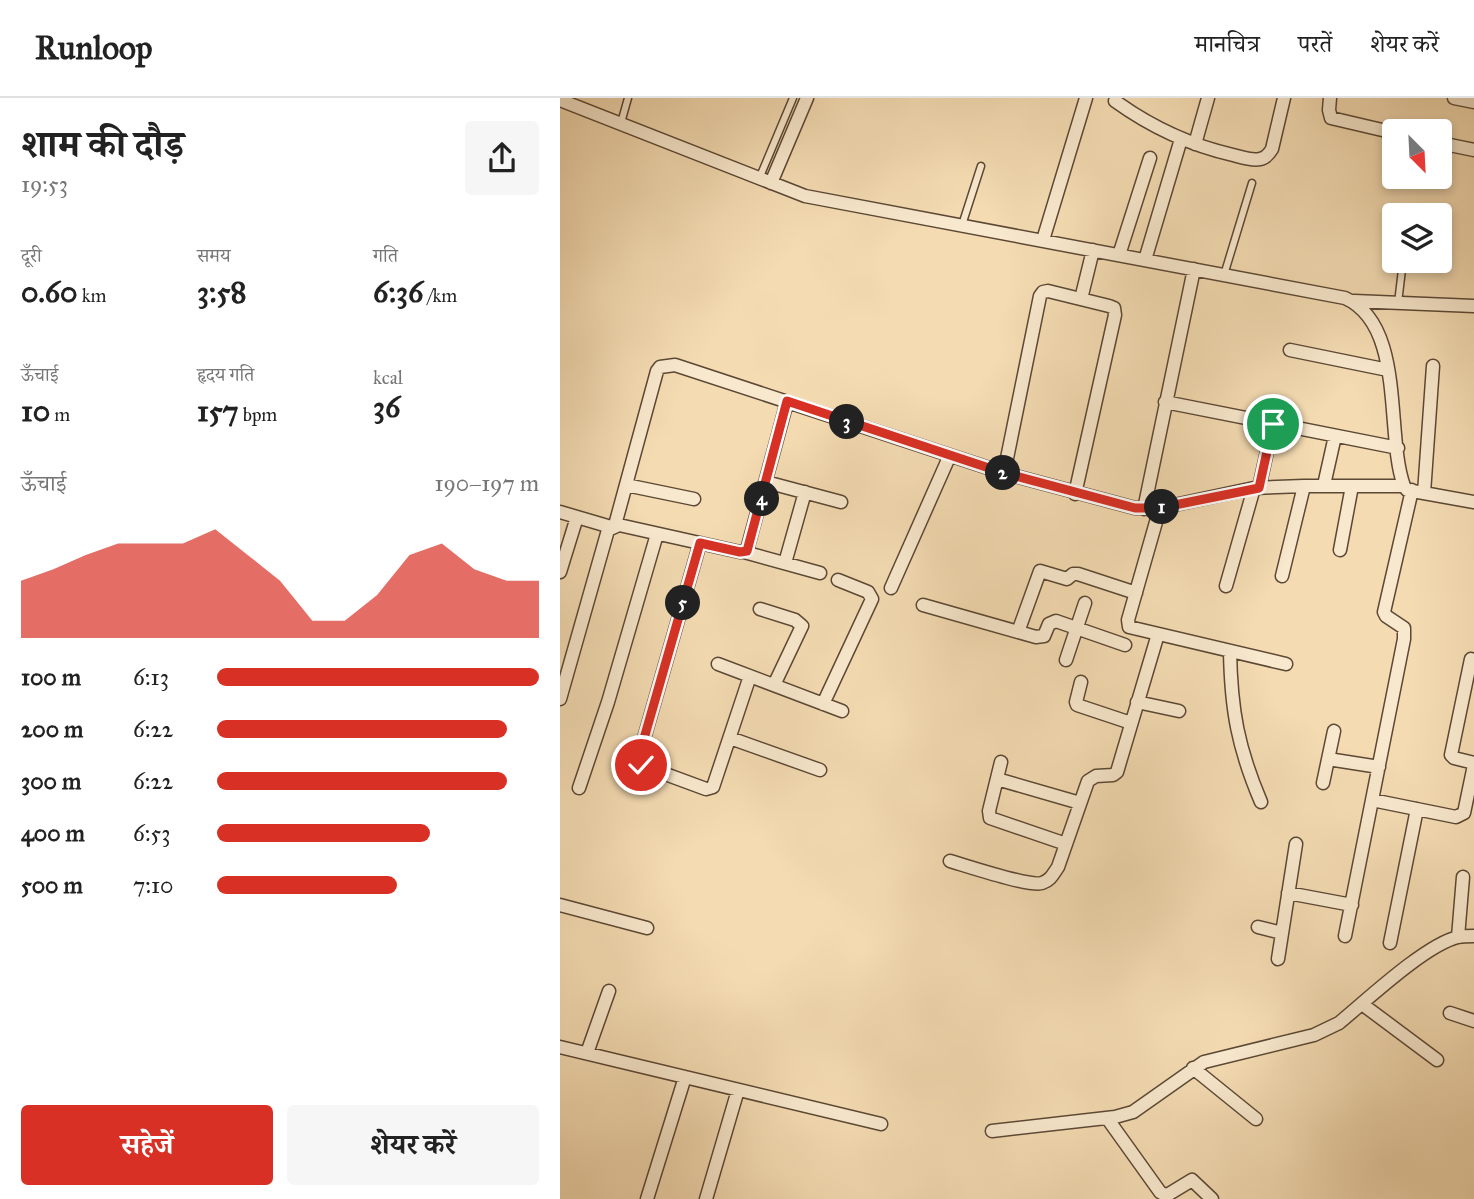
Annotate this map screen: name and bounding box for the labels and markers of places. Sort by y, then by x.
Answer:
pin [1243,394,1303,454]
pin: 3 [830,404,864,440]
pin: 2 [986,456,1020,490]
pin: 4 [744,482,780,516]
pin: 1 [1144,490,1180,524]
pin: 5 [666,586,700,620]
pin [611,735,671,795]

